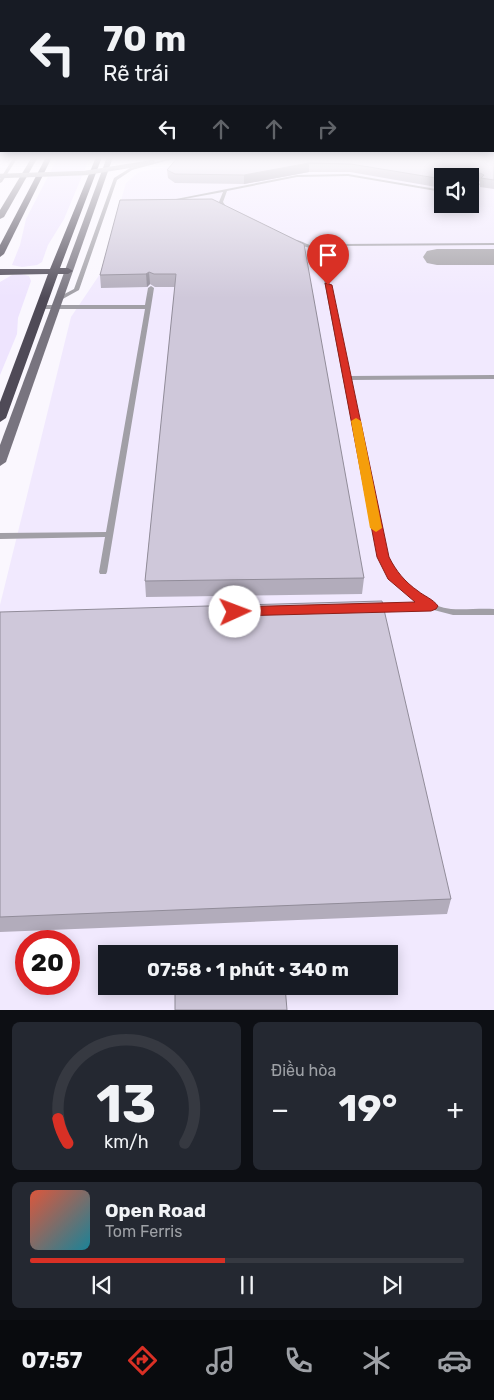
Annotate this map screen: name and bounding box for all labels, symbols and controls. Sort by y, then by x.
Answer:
text: 70 m [103,18,186,60]
icon: left [20,20,85,85]
text: Rẽ trái [103,60,169,87]
icon: left [154,115,182,143]
icon: ahead [207,115,235,143]
icon: ahead [260,115,288,143]
icon: right [313,115,341,143]
map controls [434,168,479,213]
button: sound [434,168,479,213]
pin [307,234,349,285]
icon: arrive [314,241,342,269]
position arrow [208,585,260,637]
speed limit sign: 20 [15,930,80,995]
text: 07:58 · 1 phút · 340 m [147,958,349,981]
text: Điều hòa [271,1061,336,1080]
text: 13 [96,1073,157,1135]
text: 19° [338,1085,397,1131]
text: − [271,1093,289,1126]
text: + [447,1093,464,1126]
text: km/h [104,1131,149,1152]
text: Open Road [105,1199,206,1222]
text: Tom Ferris [105,1222,182,1241]
icon: previous [88,1271,116,1299]
icon: pause [233,1271,261,1299]
icon: next [378,1271,406,1299]
icon: directions [125,1343,160,1378]
icon: music [203,1343,238,1378]
icon: phone [281,1343,316,1378]
icon: climate [359,1343,394,1378]
icon: car [437,1343,472,1378]
text: 07:57 [22,1347,82,1374]

